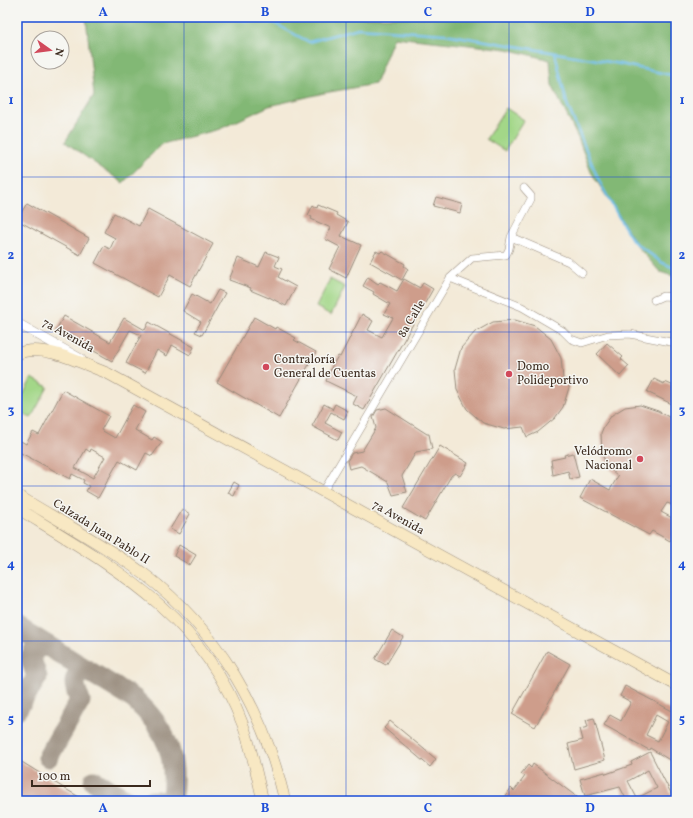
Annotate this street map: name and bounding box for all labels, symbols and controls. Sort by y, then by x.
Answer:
text: A [98,4,108,22]
text: B [261,4,270,22]
text: C [424,4,432,22]
text: D [585,4,595,22]
north arrow [30,30,70,70]
text: N [50,46,66,58]
text: 1 [8,92,14,110]
text: 1 [679,92,685,110]
text: 2 [8,247,15,265]
text: 2 [679,247,686,265]
street label: 8a Calle [395,297,430,341]
street label: 7a Avenida [39,315,97,357]
place label: Contraloría General de Cuentas [274,352,376,382]
place label: Domo Polideportivo [517,359,588,389]
marker: Contraloría General de Cuentas [261,362,271,372]
marker: Domo Polideportivo [504,369,514,379]
text: 3 [8,402,15,420]
text: 3 [679,402,686,420]
place label: Velódromo Nacional [574,444,632,474]
marker: Velódromo Nacional [635,454,645,464]
street label: Calzada Juan Pablo II [50,496,152,568]
street label: 7a Avenida [369,497,427,539]
text: 4 [7,556,15,574]
text: 4 [678,556,686,574]
text: 5 [8,711,14,729]
text: 5 [679,711,685,729]
scale bar [32,762,150,788]
text: 100 m [38,769,71,785]
text: A [98,800,108,818]
text: B [261,800,270,818]
text: C [424,800,432,818]
text: D [585,800,595,818]

